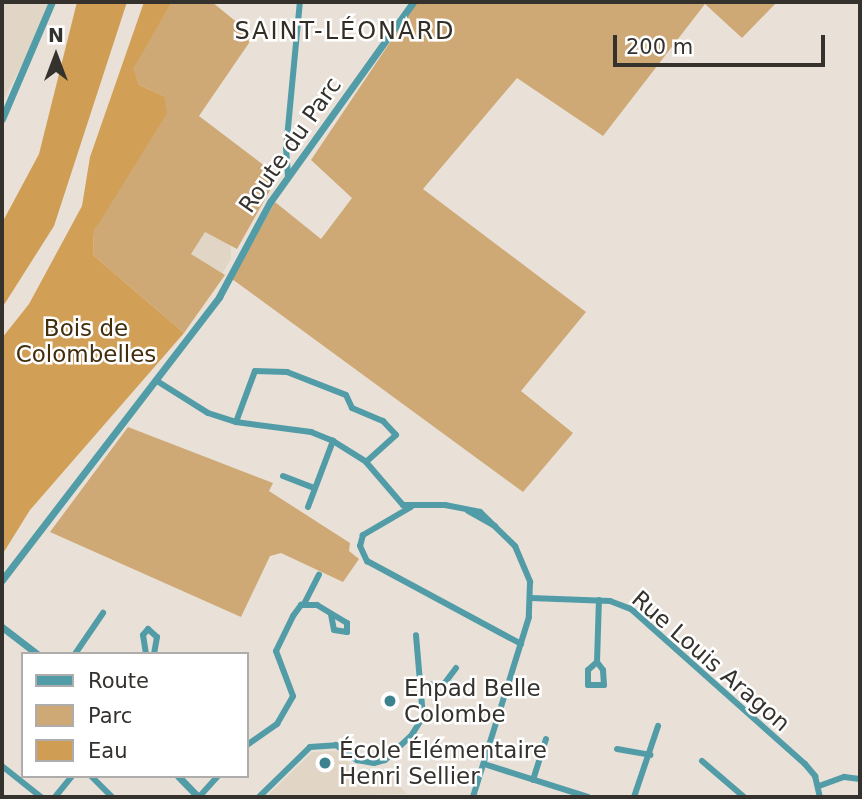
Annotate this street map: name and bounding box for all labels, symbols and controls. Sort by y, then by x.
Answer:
district label: SAINT-LÉONARD [236,18,454,46]
north arrow [21,21,91,91]
scale bar [617,21,829,65]
text: N [48,24,64,46]
text: 200 m [626,35,693,59]
street label: Route du Parc [233,72,347,218]
park label: Bois de Colombelles [16,314,156,368]
street label: Rue Louis Aragon [626,585,796,737]
legend [21,652,248,778]
text: Route [88,669,149,693]
place label: Ehpad Belle Colombe [404,674,541,728]
marker: Ehpad Belle Colombe [382,693,398,709]
text: Parc [88,704,132,728]
place label: École Élémentaire Henri Sellier [339,736,547,790]
text: Eau [88,739,127,763]
marker: École Élémentaire Henri Sellier [317,755,333,771]

